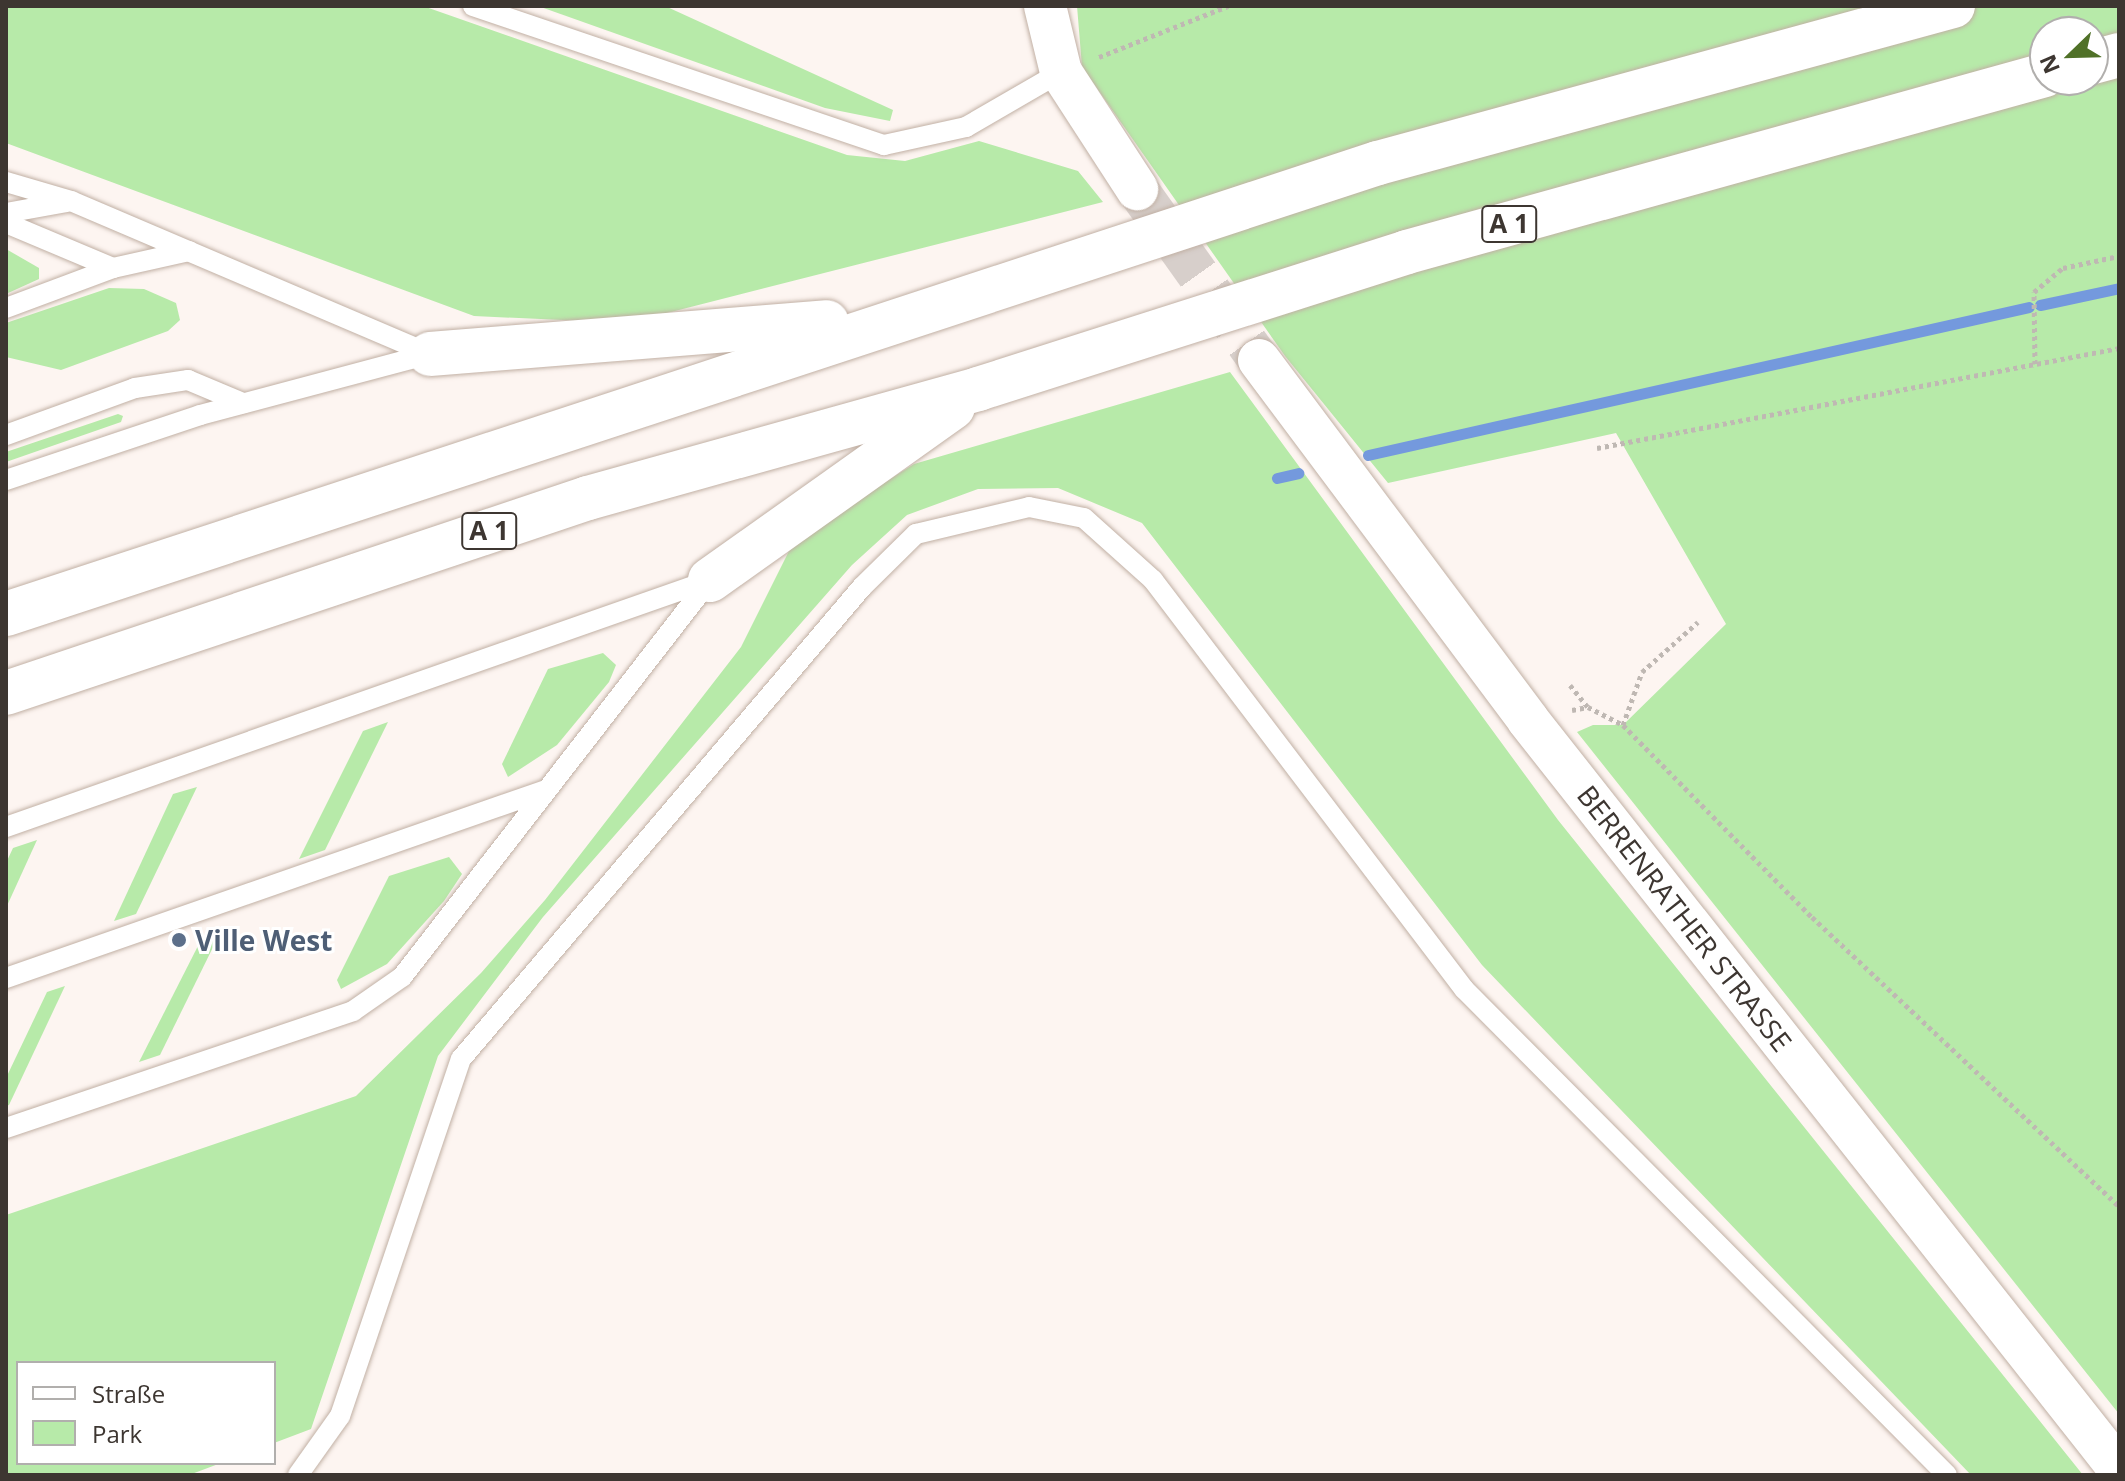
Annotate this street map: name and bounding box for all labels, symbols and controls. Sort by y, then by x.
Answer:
north arrow [2029,16,2109,96]
text: N [2031,51,2066,79]
road number: A 1 [1481,202,1537,246]
road number: A 1 [461,509,517,553]
street label: BERRENRATHER STRASSE [1571,778,1799,1058]
place label: Ville West [195,923,332,957]
marker: Ville West [170,931,188,949]
legend [16,1361,276,1465]
text: Straße [92,1377,165,1410]
text: Park [92,1417,142,1450]

